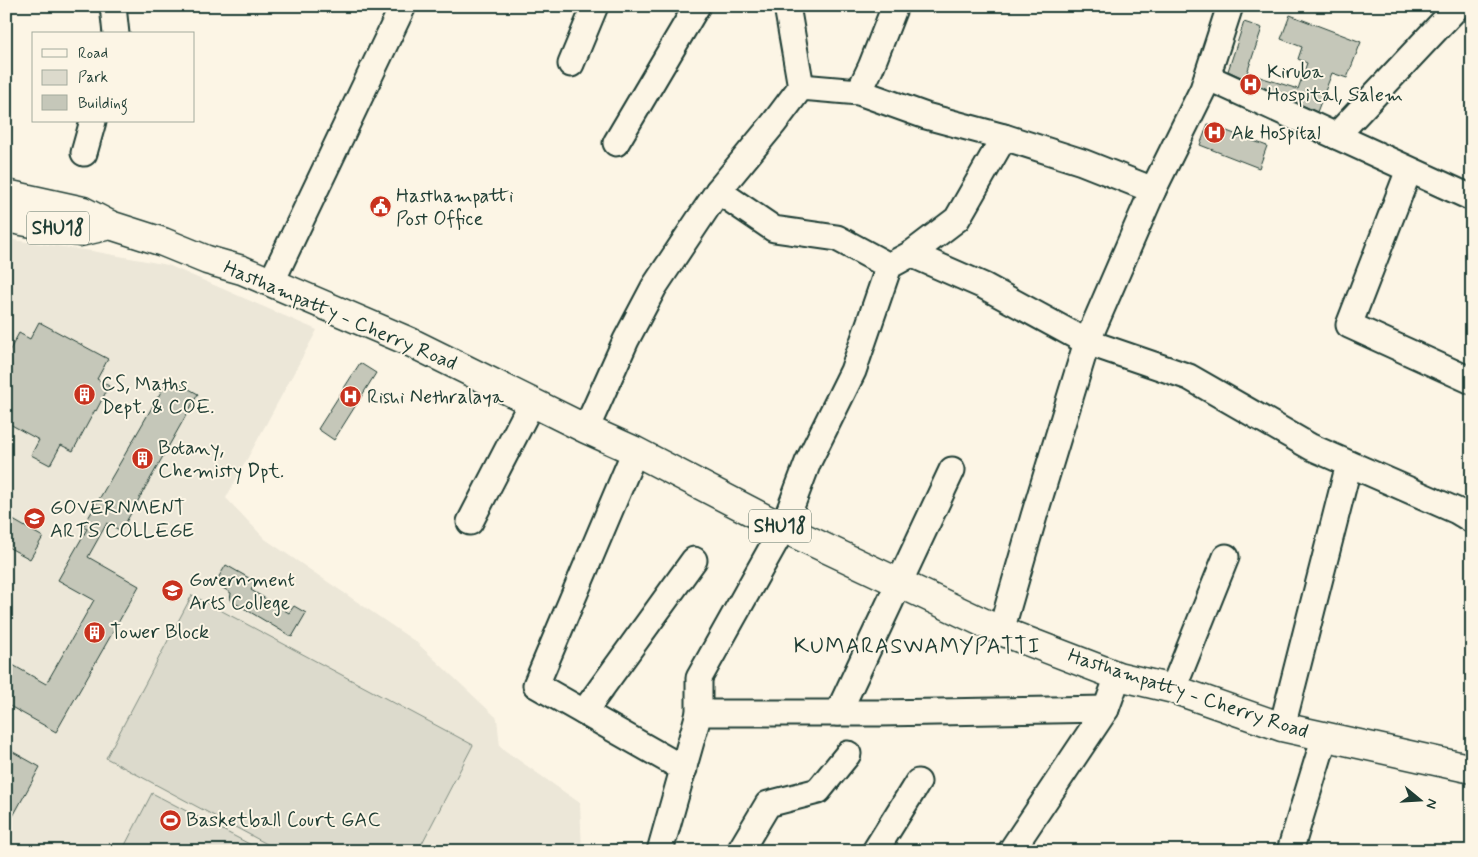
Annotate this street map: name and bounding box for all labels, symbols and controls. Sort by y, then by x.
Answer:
legend [32,32,195,122]
text: Road [78,44,108,64]
place label: Kiruba Hospital, Salem [1267,59,1403,109]
text: Park [78,68,108,88]
hospital icon: Kiruba Hospital, Salem [1239,72,1263,96]
text: Building [78,94,128,115]
place label: Ak Hospital [1231,120,1321,147]
hospital icon: Ak Hospital [1203,121,1227,145]
place label: Hasthampatti Post Office [396,183,514,233]
public building icon: Hasthampatti Post Office [368,195,392,219]
road number: SHU18 [27,212,89,244]
street label: Hasthampatty - Cherry Road [219,254,461,378]
place label: CS, Maths Dept. & COE. [101,371,214,421]
building icon: CS, Maths Dept. & COE. [73,383,97,407]
place label: Rishi Nethralaya [367,384,505,411]
hospital icon: Rishi Nethralaya [339,385,363,409]
place label: Botany, Chemisty Dpt. [158,435,284,485]
building icon: Botany, Chemisty Dpt. [130,447,154,471]
place label: GOVERNMENT ARTS COLLEGE [50,495,194,545]
school or university icon: GOVERNMENT ARTS COLLEGE [22,507,46,531]
road number: SHU18 [749,510,811,542]
place label: Government Arts College [189,567,295,617]
school or university icon: Government Arts College [161,579,185,603]
place label: Tower Block [110,619,209,646]
building icon: Tower Block [82,620,106,644]
district label: KUMARASWAMYPATTI [793,633,1041,661]
street label: Hasthampatty - Cherry Road [1064,642,1312,746]
north arrow [1396,774,1446,824]
text: N [1421,796,1441,811]
place label: Basketball Court GAC [186,807,380,834]
sports icon: Basketball Court GAC [158,808,182,832]

